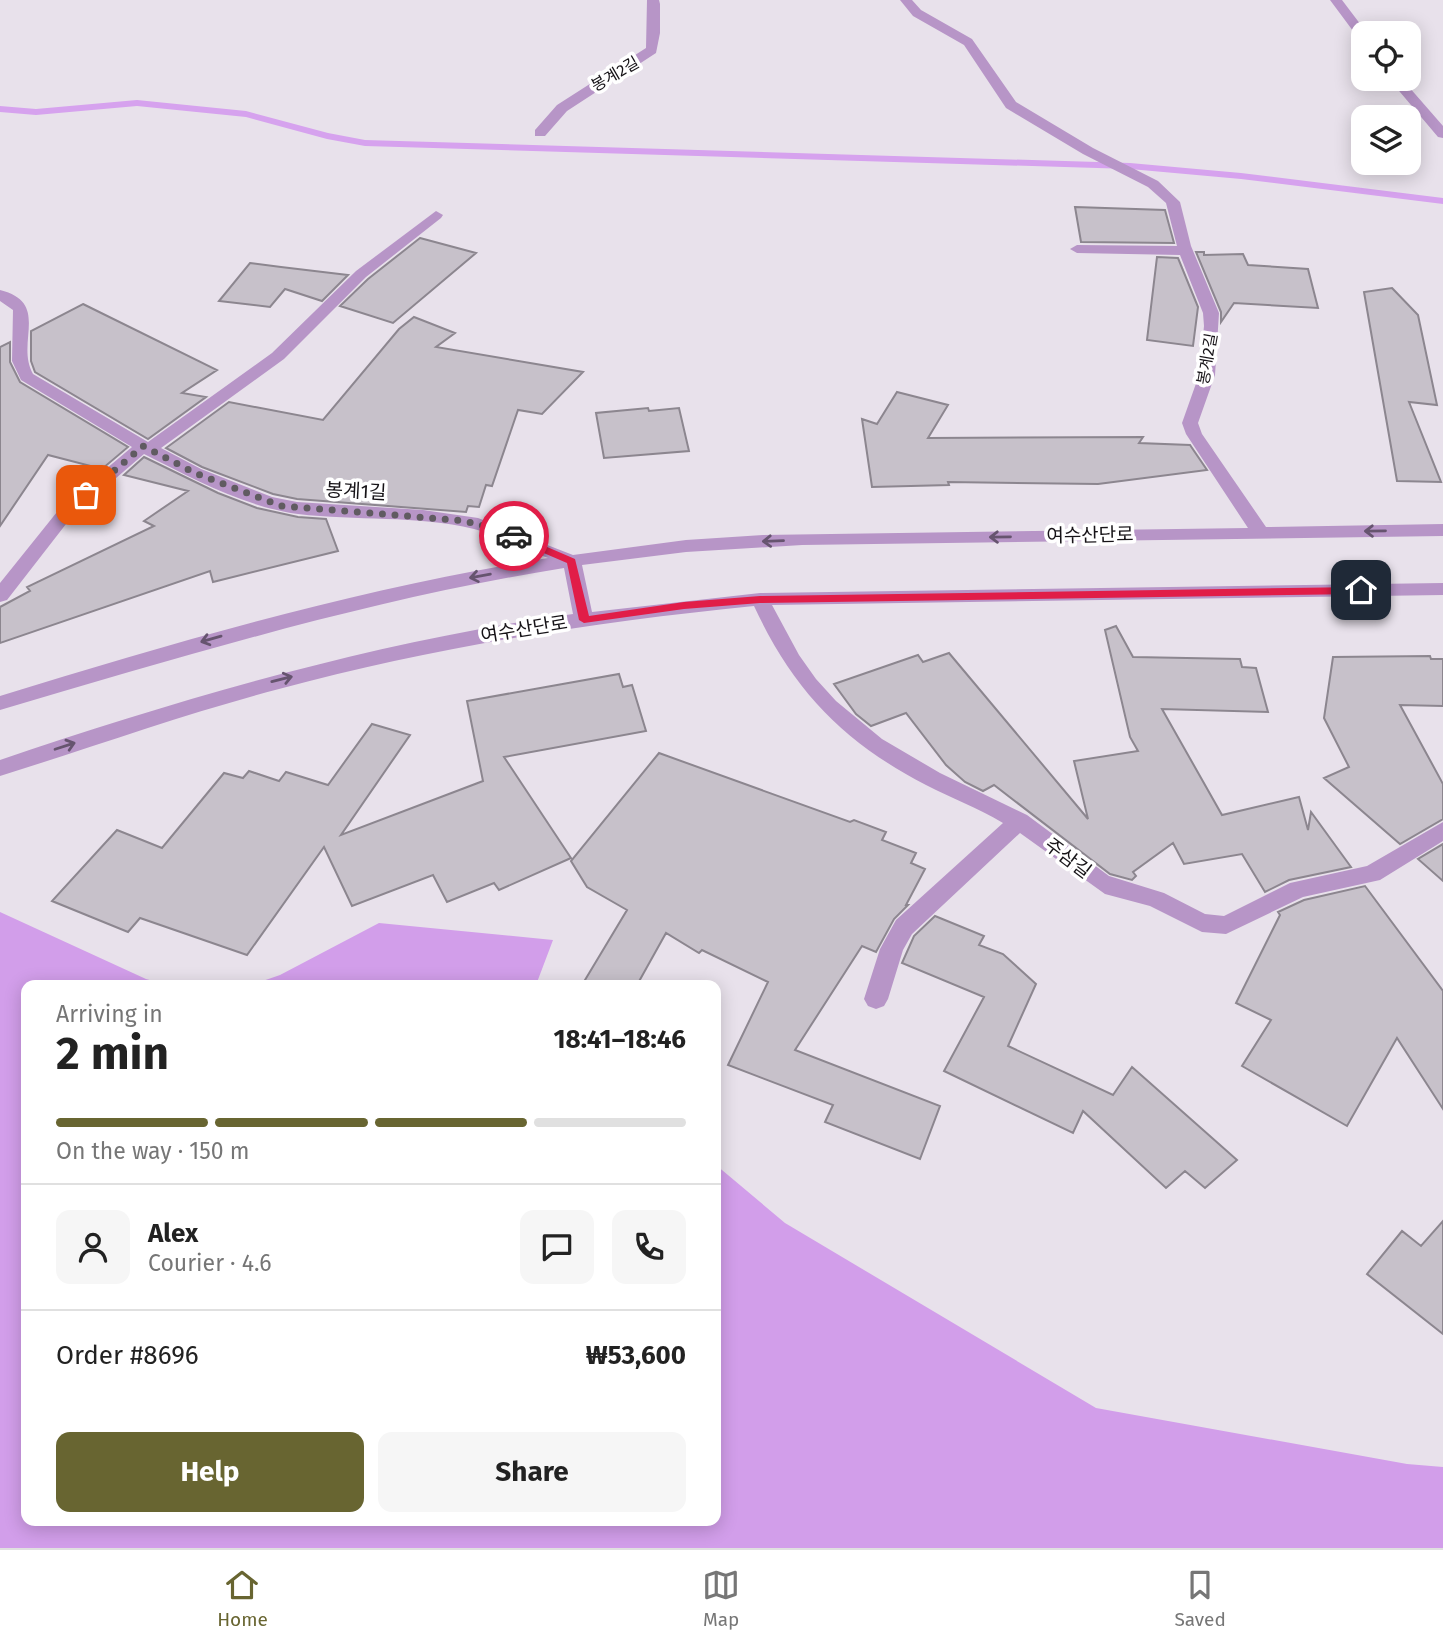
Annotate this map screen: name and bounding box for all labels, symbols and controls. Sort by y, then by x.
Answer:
map controls [1351,21,1421,175]
button: locate [1351,21,1421,91]
street label: 봉계2길 [588,53,642,95]
button: layers [1351,105,1421,175]
street label: 봉계2길 [1193,332,1221,386]
pin [56,465,116,525]
icon: bag [67,476,105,514]
street label: 봉계1길 [325,478,387,504]
courier [479,501,549,571]
icon: car [495,517,533,555]
street label: 여수산단로 [1046,523,1134,547]
one-way arrow [1364,524,1387,538]
one-way arrow [989,530,1012,544]
one-way arrow [762,534,785,547]
pin [1331,560,1391,620]
one-way arrow [469,570,492,583]
icon: home [1342,571,1380,609]
street label: 여수산단로 [479,611,569,647]
one-way arrow [200,633,223,646]
one-way arrow [270,672,293,685]
one-way arrow [53,739,75,751]
street label: 주삼길 [1040,833,1096,883]
text: Arriving in [56,1000,163,1028]
text: 18:41–18:46 [554,1024,686,1055]
text: 2 min [56,1026,169,1081]
text: On the way · 150 m [56,1137,249,1165]
button: person [56,1210,130,1284]
button: chat [520,1210,594,1284]
button: phone [612,1210,686,1284]
text: Alex [148,1218,198,1249]
text: Courier · 4.6 [148,1249,272,1277]
text: Order #8696 [56,1340,199,1371]
text: ₩53,600 [586,1340,686,1371]
button: Help [56,1432,364,1512]
button: Share [378,1432,686,1512]
tab: Home [217,1566,268,1631]
tab: Map [702,1566,740,1631]
tab: Saved [1174,1566,1226,1631]

